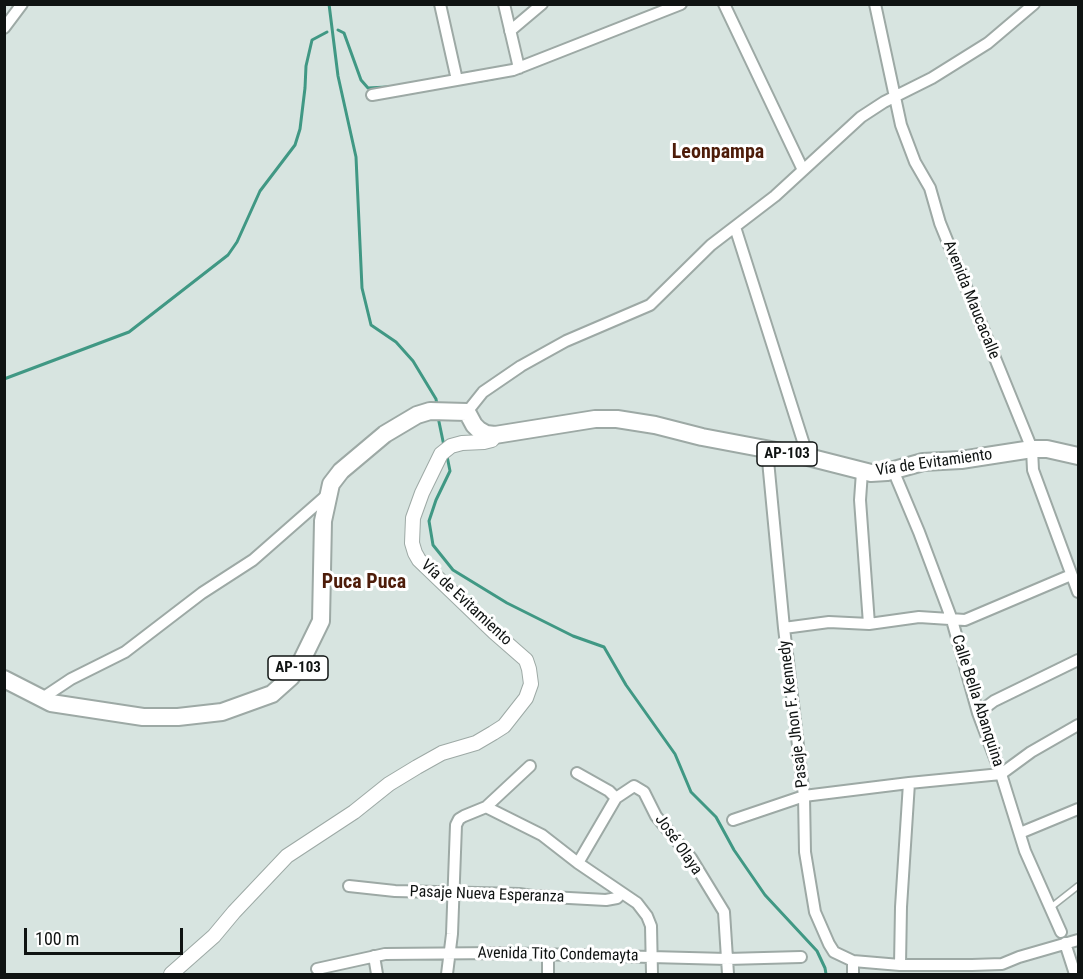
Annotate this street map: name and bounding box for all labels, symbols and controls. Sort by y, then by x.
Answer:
district label: Leonpampa [672,141,764,165]
street label: Avenida Maucacalle [938,238,1004,362]
road number: AP-103 [757,442,817,466]
street label: Vía de Evitamiento [875,445,993,481]
street label: Vía de Evitamiento [417,556,515,650]
district label: Puca Puca [322,571,406,595]
street label: Calle Bella Abanquina [947,633,1007,769]
street label: Pasaje Jhon F. Kennedy [775,639,813,789]
road number: AP-103 [268,656,328,680]
street label: José Olaya [650,811,706,879]
street label: Pasaje Nueva Esperanza [409,883,565,907]
scale bar [27,916,186,954]
text: 100 m [35,928,79,949]
street label: Avenida Tito Condemayta [477,944,639,966]

